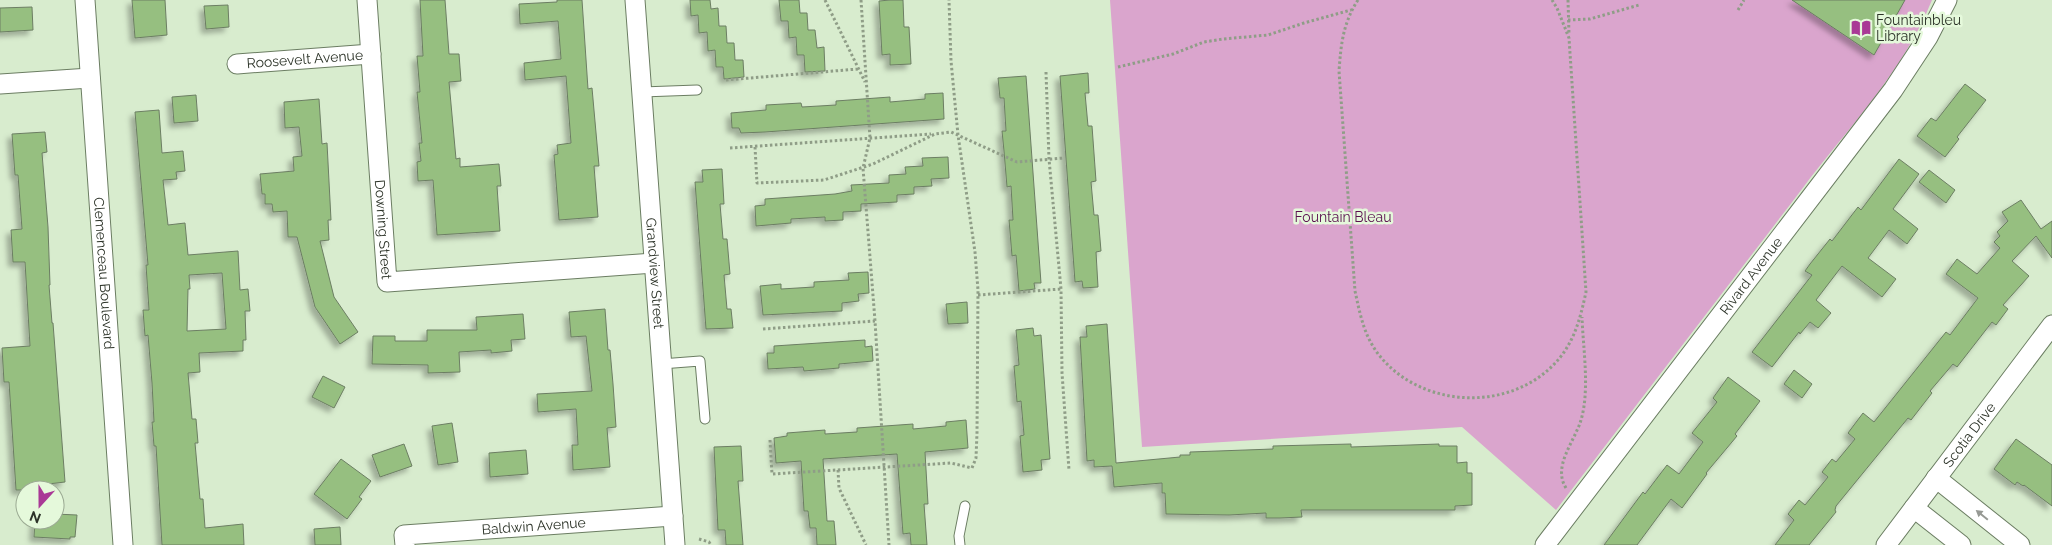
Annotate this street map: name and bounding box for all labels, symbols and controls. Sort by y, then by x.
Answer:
place label: Fountainbleu Library [1876,12,1961,44]
library icon: Fountainbleu Library [1850,17,1872,39]
street label: Roosevelt Avenue [246,47,364,71]
street label: Downing Street [372,179,395,280]
street label: Clemenceau Boulevard [91,197,117,350]
park label: Fountain Bleau [1295,209,1391,225]
street label: Grandview Street [643,217,667,330]
street label: Rivard Avenue [1716,234,1785,317]
street label: Scotia Drive [1940,399,1999,470]
north arrow [15,480,65,530]
text: N [27,508,43,527]
one-way arrow [1976,509,1989,520]
street label: Baldwin Avenue [481,514,586,538]

